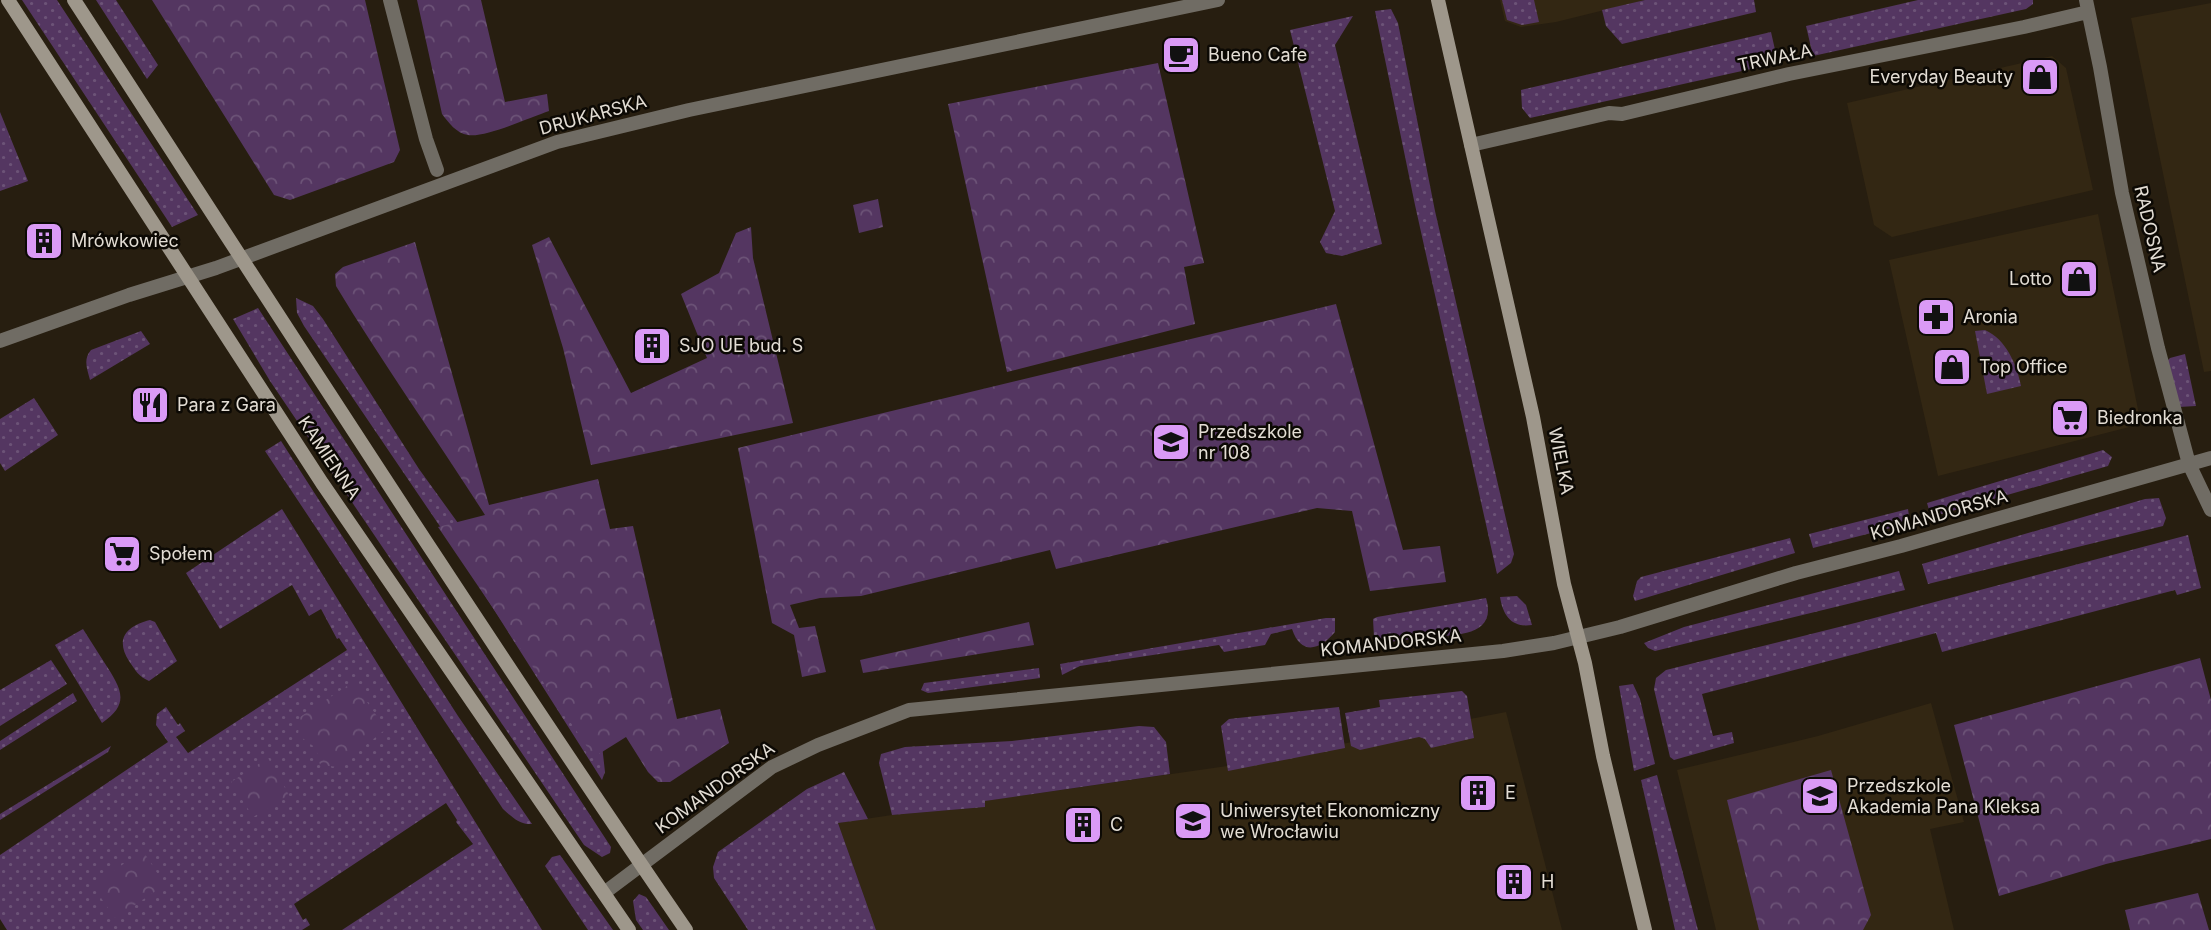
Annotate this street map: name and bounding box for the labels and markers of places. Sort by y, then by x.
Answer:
cafe icon: Bueno Cafe [1160,34,1202,76]
place label: Bueno Cafe [1208,44,1307,65]
shop icon: Everyday Beauty [2019,56,2061,98]
place label: Everyday Beauty [1870,66,2013,87]
building icon: Mrówkowiec [23,220,65,262]
place label: Mrówkowiec [71,230,179,251]
shop icon: Lotto [2058,258,2100,300]
place label: Lotto [2009,268,2052,289]
pharmacy icon: Aronia [1915,296,1957,338]
place label: Aronia [1963,306,2018,327]
building icon: SJO UE bud. S [631,325,673,367]
place label: SJO UE bud. S [679,335,803,356]
shop icon: Top Office [1931,346,1973,388]
place label: Top Office [1979,356,2068,377]
restaurant icon: Para z Gara [129,384,171,426]
place label: Para z Gara [177,394,276,415]
supermarket icon: Biedronka [2049,397,2091,439]
place label: Biedronka [2097,407,2183,428]
school or university icon: Przedszkole nr 108 [1150,421,1192,463]
place label: Przedszkole nr 108 [1198,421,1302,463]
supermarket icon: Społem [101,533,143,575]
place label: Społem [149,543,213,564]
building icon: E [1457,772,1499,814]
school or university icon: Przedszkole Akademia Pana Kleksa [1799,775,1841,817]
place label: Przedszkole Akademia Pana Kleksa [1847,775,2040,817]
place label: E [1505,782,1516,803]
school or university icon: Uniwersytet Ekonomiczny we Wrocławiu [1172,800,1214,842]
place label: Uniwersytet Ekonomiczny we Wrocławiu [1220,800,1440,842]
building icon: C [1062,804,1104,846]
place label: C [1110,814,1123,835]
building icon: H [1493,861,1535,903]
place label: H [1541,871,1554,892]

